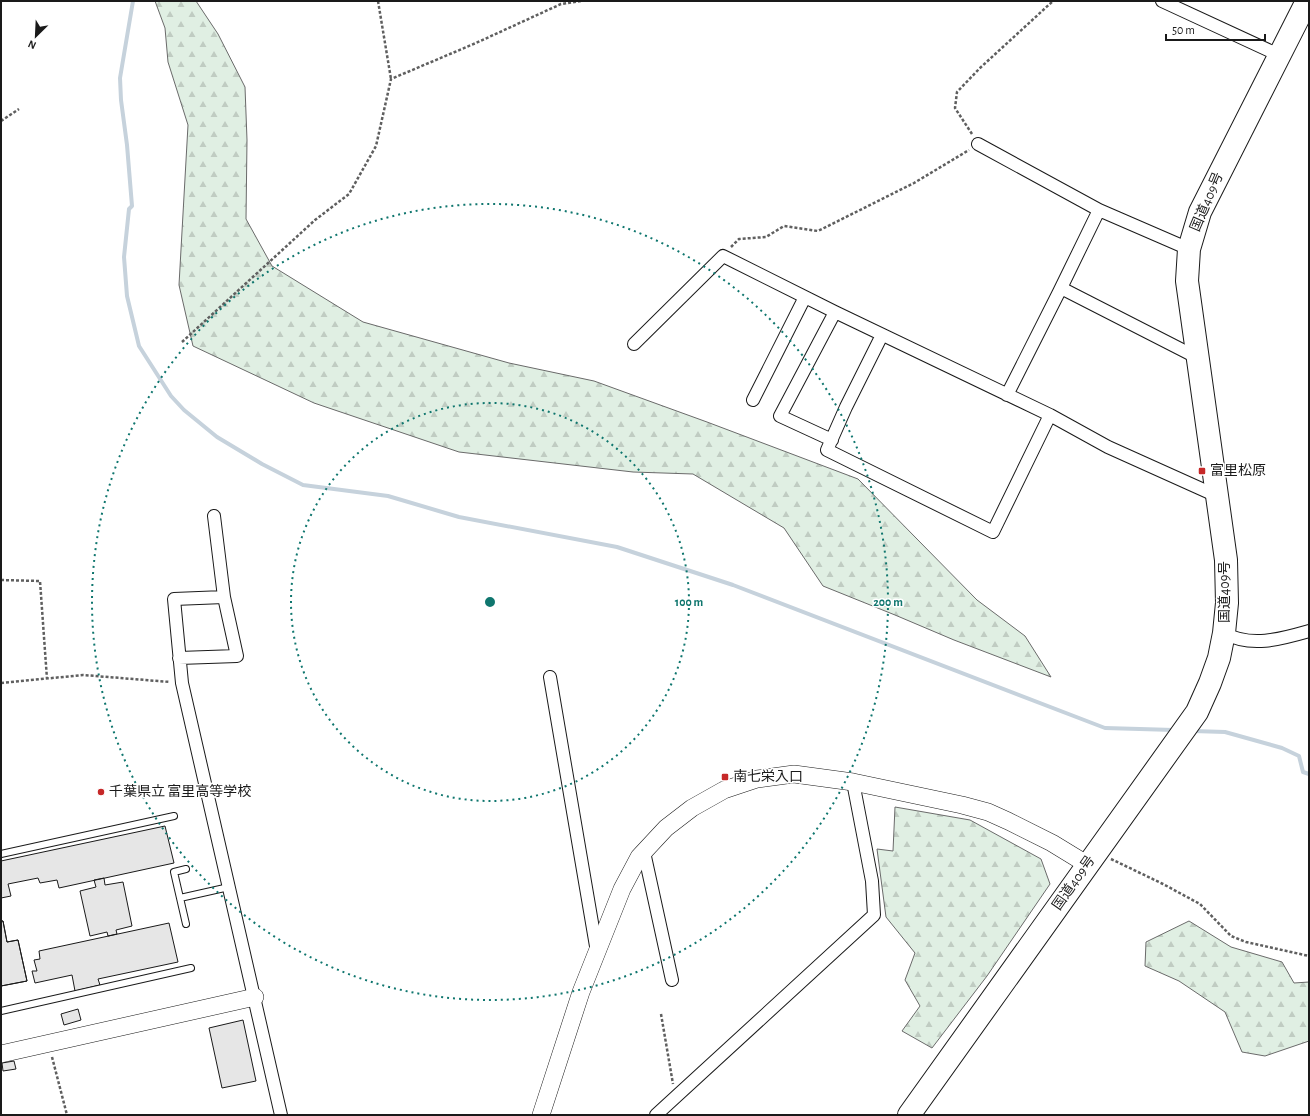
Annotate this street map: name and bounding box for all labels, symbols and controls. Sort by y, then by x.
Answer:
north arrow [16,16,56,56]
scale bar [1166,16,1265,42]
text: 50 m [1172,24,1195,36]
text: N [26,38,38,51]
street label: 国道409号 [1187,170,1226,234]
place label: 富里松原 [1210,463,1266,478]
marker: 富里松原 [1197,466,1207,476]
street label: 国道409号 [1217,561,1232,623]
centre of rings [483,595,497,609]
text: 100 m [675,596,703,608]
text: 200 m [873,596,903,608]
place label: 南七栄入口 [733,769,803,784]
marker: 南七栄入口 [720,772,730,782]
place label: 千葉県立 富里高等学校 [109,783,251,799]
marker: 千葉県立 富里高等学校 [96,787,106,797]
street label: 国道409号 [1049,853,1098,913]

